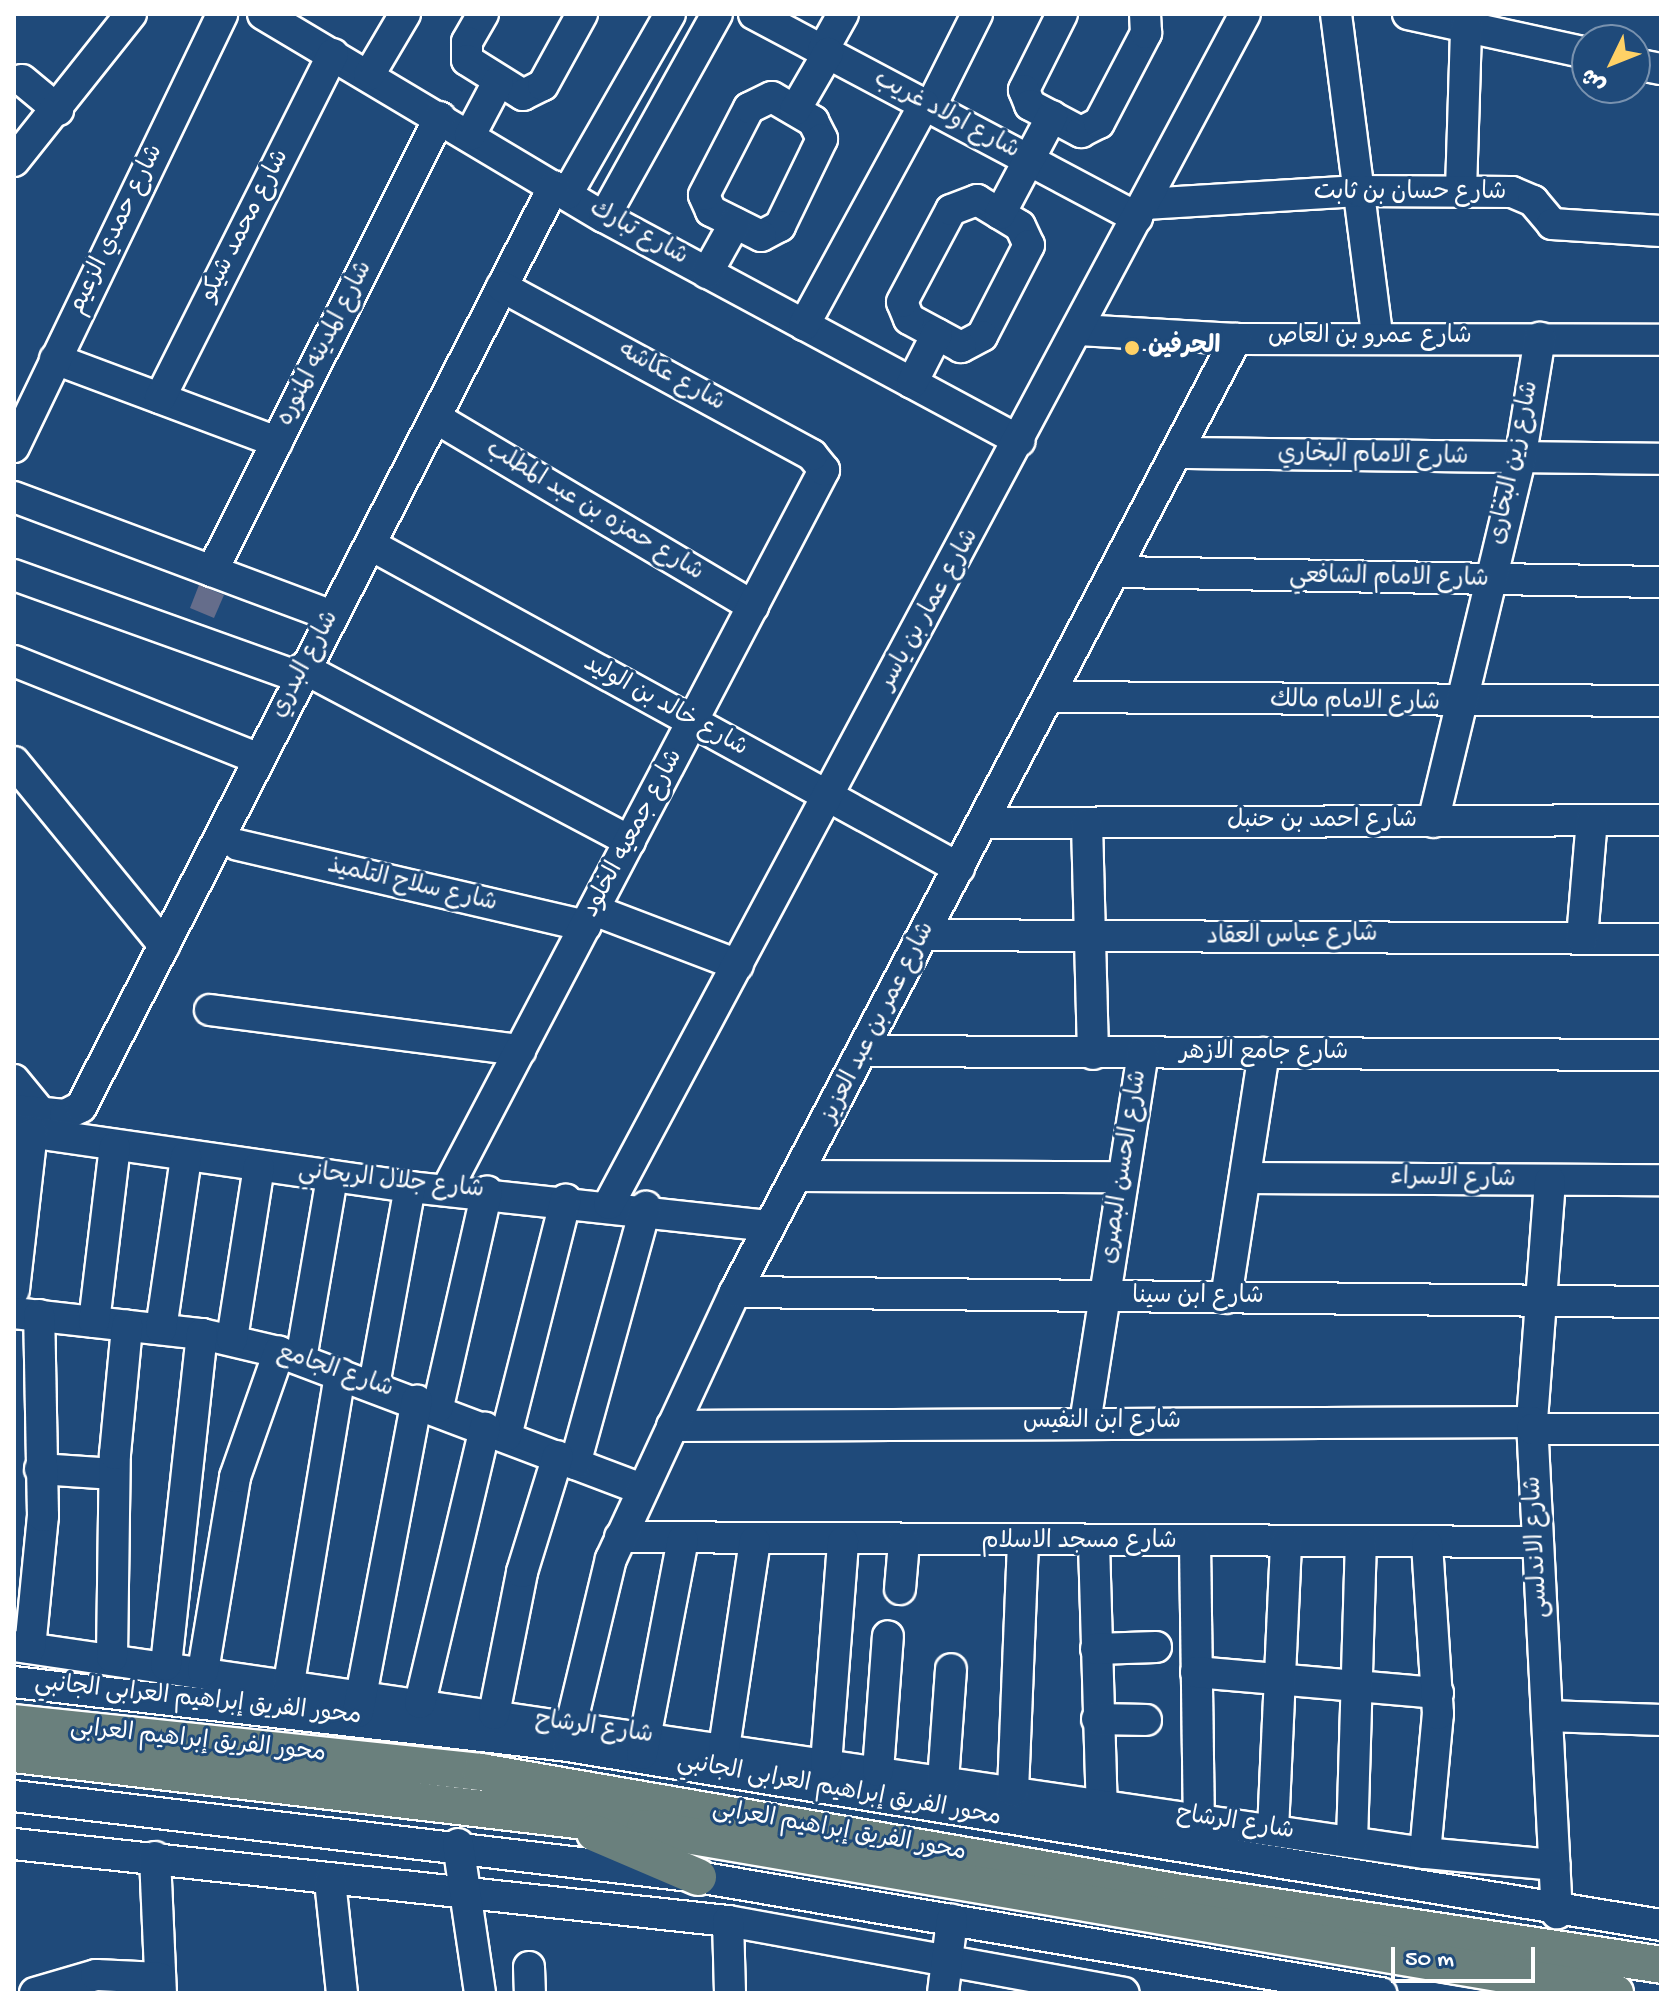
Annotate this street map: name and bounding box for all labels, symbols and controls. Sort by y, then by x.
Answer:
north arrow [1571,24,1651,104]
text: ش [1577,61,1613,97]
street label: شارع اولاد غريب [868,66,1024,166]
street label: شارع حمدي الزعيم [63,140,171,320]
street label: شارع محمد شيكو [195,145,297,307]
street label: شارع حسان بن ثابت [1314,180,1506,208]
street label: شارع تبارك [584,195,692,273]
street label: شارع المدينه المنوره [272,257,380,431]
street label: شارع عمرو بن العاص [1268,324,1472,352]
place label: الحرفين [1148,334,1220,362]
street label: شارع عكاشه [613,337,729,419]
marker: الحرفين [1123,339,1141,357]
street label: شارع زين البخارى [1484,379,1546,547]
street label: شارع حمزه بن عبد المطلب [480,436,708,588]
street label: شارع الامام البخاري [1277,441,1469,473]
street label: شارع عمار بن ياسر [874,524,986,696]
street label: شارع الامام الشافعي [1289,563,1489,595]
street label: شارع البدري [266,607,346,723]
street label: شارع خالد بن الوليد [578,650,752,764]
street label: شارع الامام مالك [1270,687,1440,719]
street label: شارع جمعيه الخلود [578,745,690,923]
street label: شارع احمد بن حنبل [1227,808,1417,836]
street label: شارع سلاح التلميذ [324,852,500,920]
street label: شارع عمر بن عبد العزيز [816,918,942,1128]
street label: شارع عباس العقاد [1206,921,1378,953]
street label: شارع جامع الازهر [1180,1040,1348,1068]
street label: شارع الحسن البصرى [1095,1068,1155,1266]
street label: شارع جلال الريحاني [297,1158,485,1206]
street label: شارع الاسراء [1390,1165,1516,1195]
street label: شارع ابن سينا [1132,1284,1264,1312]
street label: شارع الجامع [273,1339,397,1405]
street label: شارع ابن النفيس [1023,1409,1181,1437]
street label: شارع الاندلسى [1520,1475,1556,1619]
street label: شارع مسجد الاسلام [981,1529,1177,1557]
street label: محور الفريق إبراهيم العرابى الجانبي [33,1670,363,1732]
street label: شارع الرشاح [533,1706,655,1752]
street label: محور الفريق إبراهيم العرابى [69,1714,327,1770]
street label: محور الفريق إبراهيم العرابى الجانبي [675,1748,1003,1834]
street label: محور الفريق إبراهيم العرابى [710,1796,968,1868]
street label: شارع الرشاح [1174,1800,1296,1848]
scale bar [1395,1931,1539,1981]
text: 50 m [1405,1946,1454,1975]

